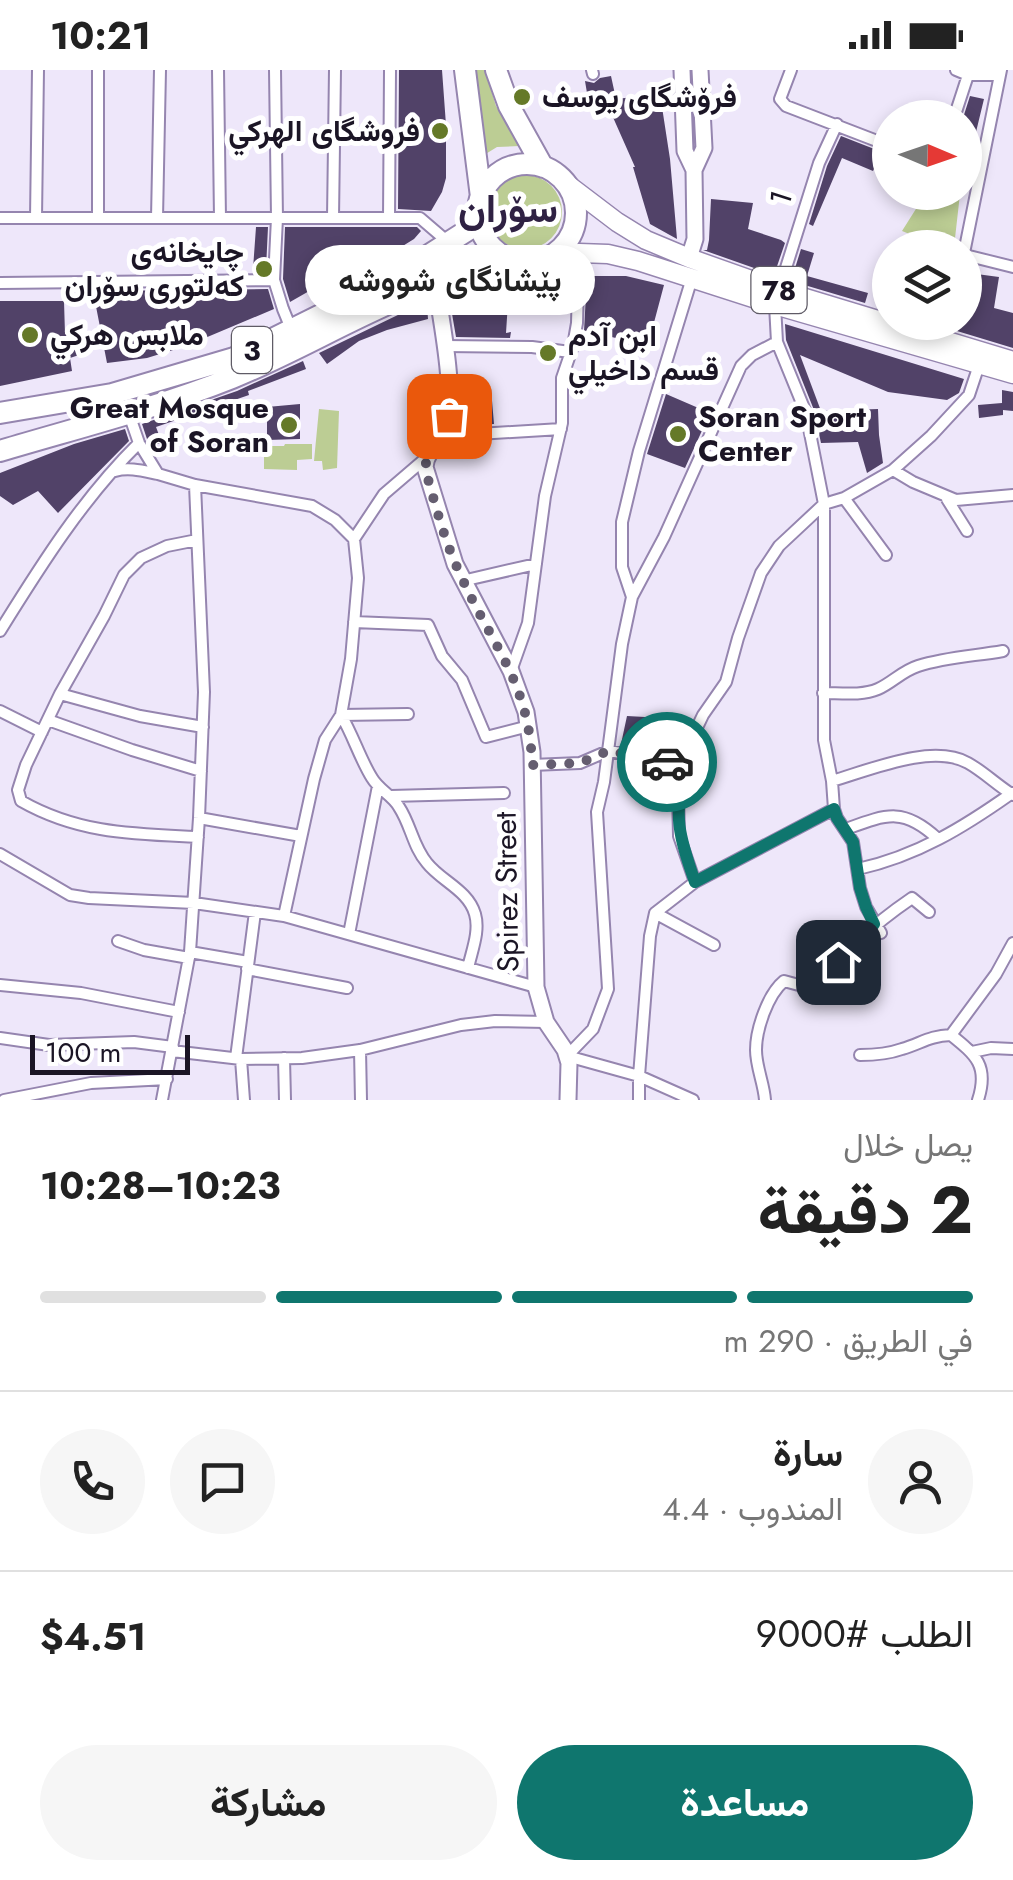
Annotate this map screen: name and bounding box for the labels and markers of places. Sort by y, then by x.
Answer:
place label: فرۆشگای یوسف [542,75,737,118]
marker: فرۆشگای یوسف [511,86,533,108]
place label: فروشگای الهركي [228,109,420,156]
marker: فروشگای الهركي [429,120,451,142]
place label: چایخانەی کەلتوری سۆران [65,230,244,307]
callout: پێشانگای شووشە [304,246,594,316]
marker: چایخانەی کەلتوری سۆران [253,258,275,280]
place label: ملابس هركي [50,313,204,360]
place label: ابن آدم قسم داخيلي [568,314,719,395]
marker: ملابس هركي [19,324,41,346]
marker: ابن آدم قسم داخيلي [537,342,559,364]
pin [407,374,492,459]
place label: Great Mosque of Soran [70,386,269,463]
place label: Soran Sport Center [698,395,866,472]
marker: Great Mosque of Soran [278,414,300,436]
marker: Soran Sport Center [667,423,689,445]
pin [796,920,881,1005]

